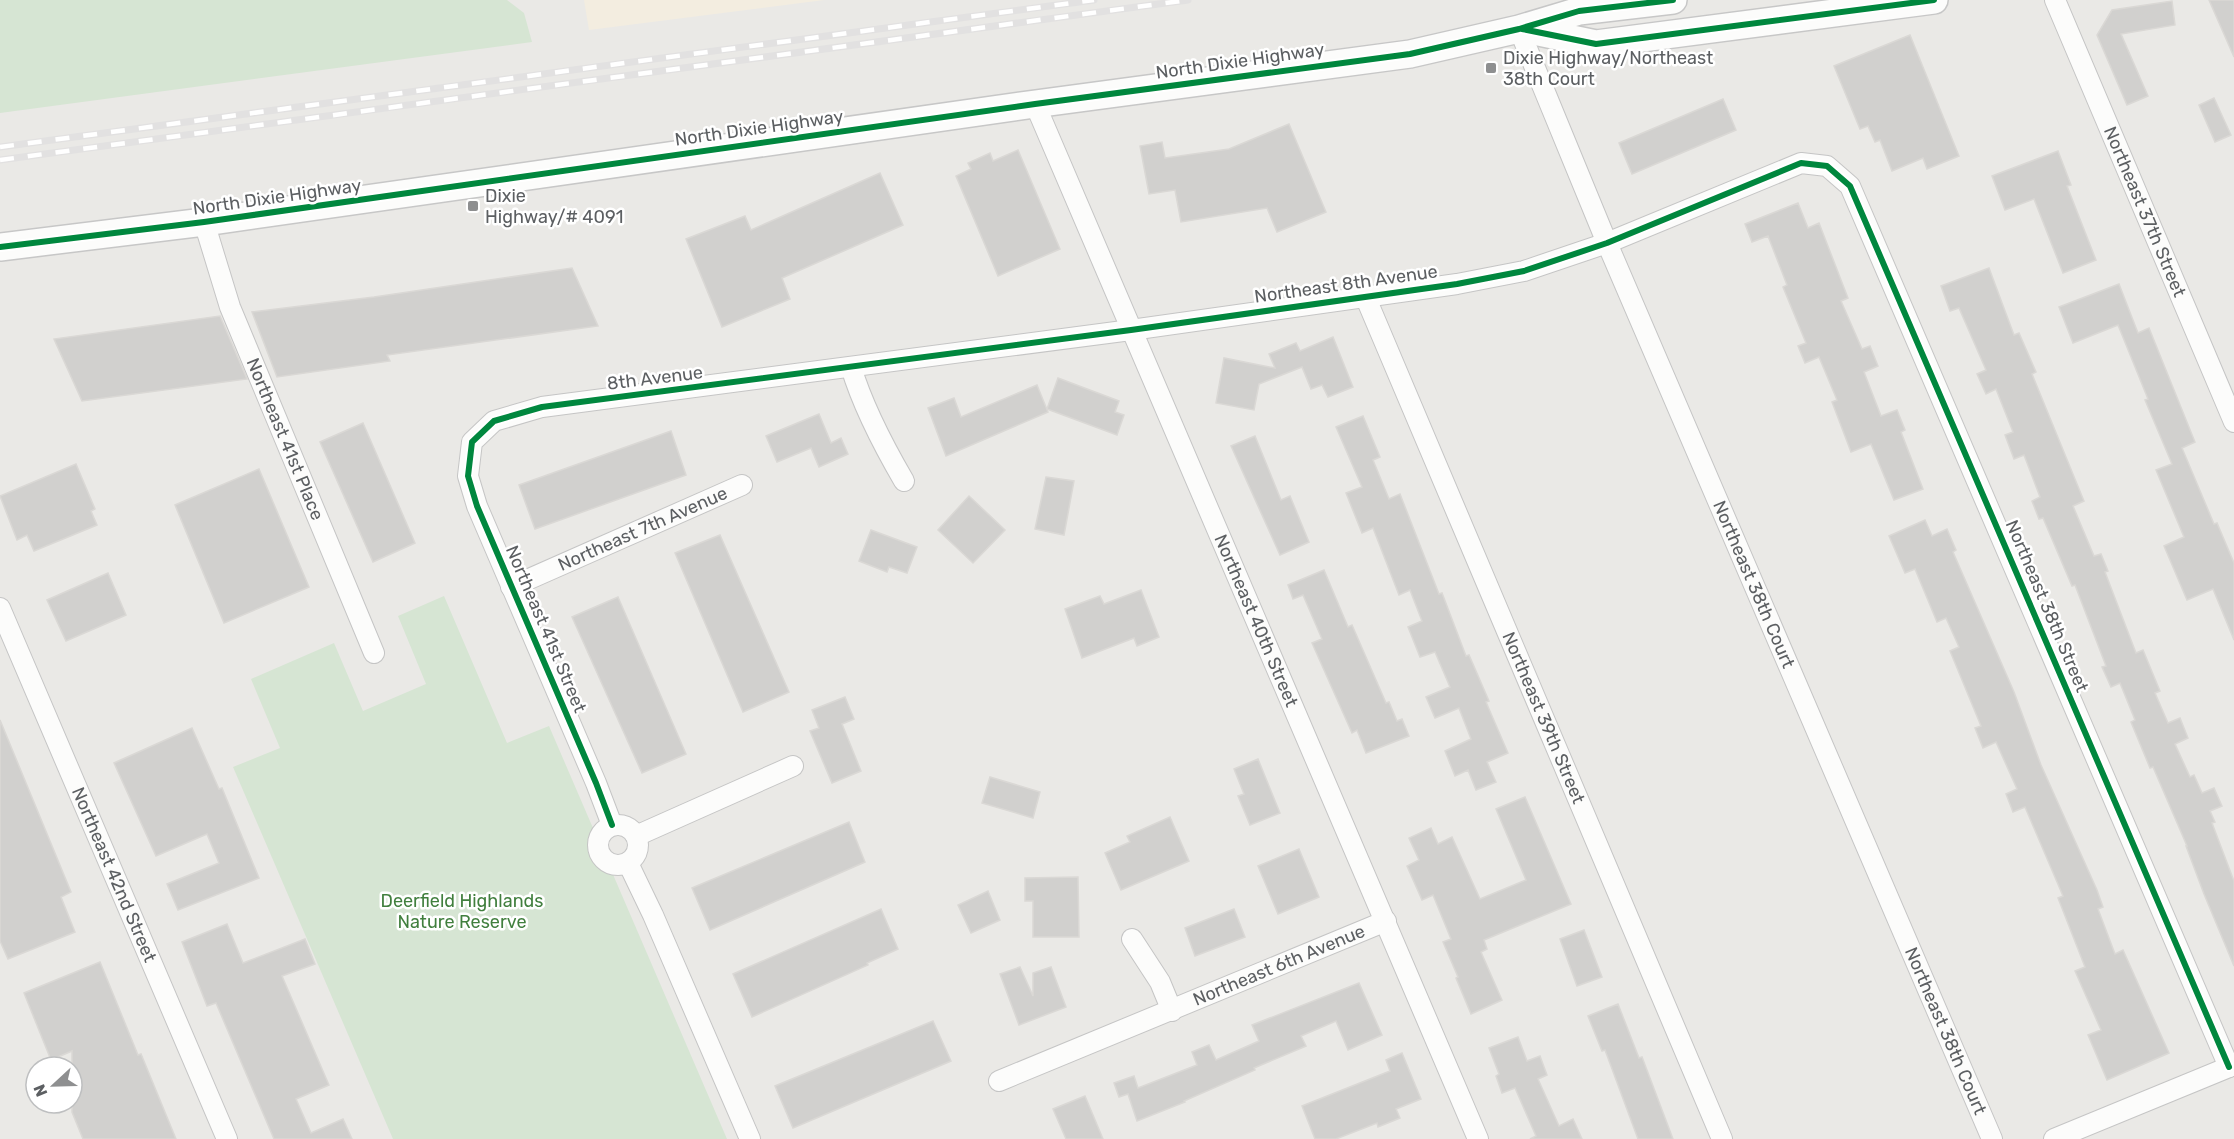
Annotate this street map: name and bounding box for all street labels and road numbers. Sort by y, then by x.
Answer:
street label: North Dixie Highway [1154,38,1326,84]
street label: North Dixie Highway [673,105,845,151]
street label: Northeast 37th Street [2099,123,2191,300]
street label: North Dixie Highway [191,174,363,220]
street label: Northeast 8th Avenue [1253,260,1439,308]
street label: Northeast 41st Place [242,355,328,523]
street label: 8th Avenue [606,361,704,395]
street label: Northeast 7th Avenue [555,482,731,576]
street label: Northeast 38th Court [1708,497,1799,672]
street label: Northeast 38th Street [2001,517,2093,695]
street label: Northeast 40th Street [1210,531,1303,710]
street label: Northeast 41st Street [501,542,591,716]
street label: Northeast 39th Street [1498,629,1590,807]
street label: Northeast 42nd Street [67,784,161,966]
street label: Northeast 6th Avenue [1190,920,1368,1011]
street label: Northeast 38th Court [1900,944,1991,1118]

